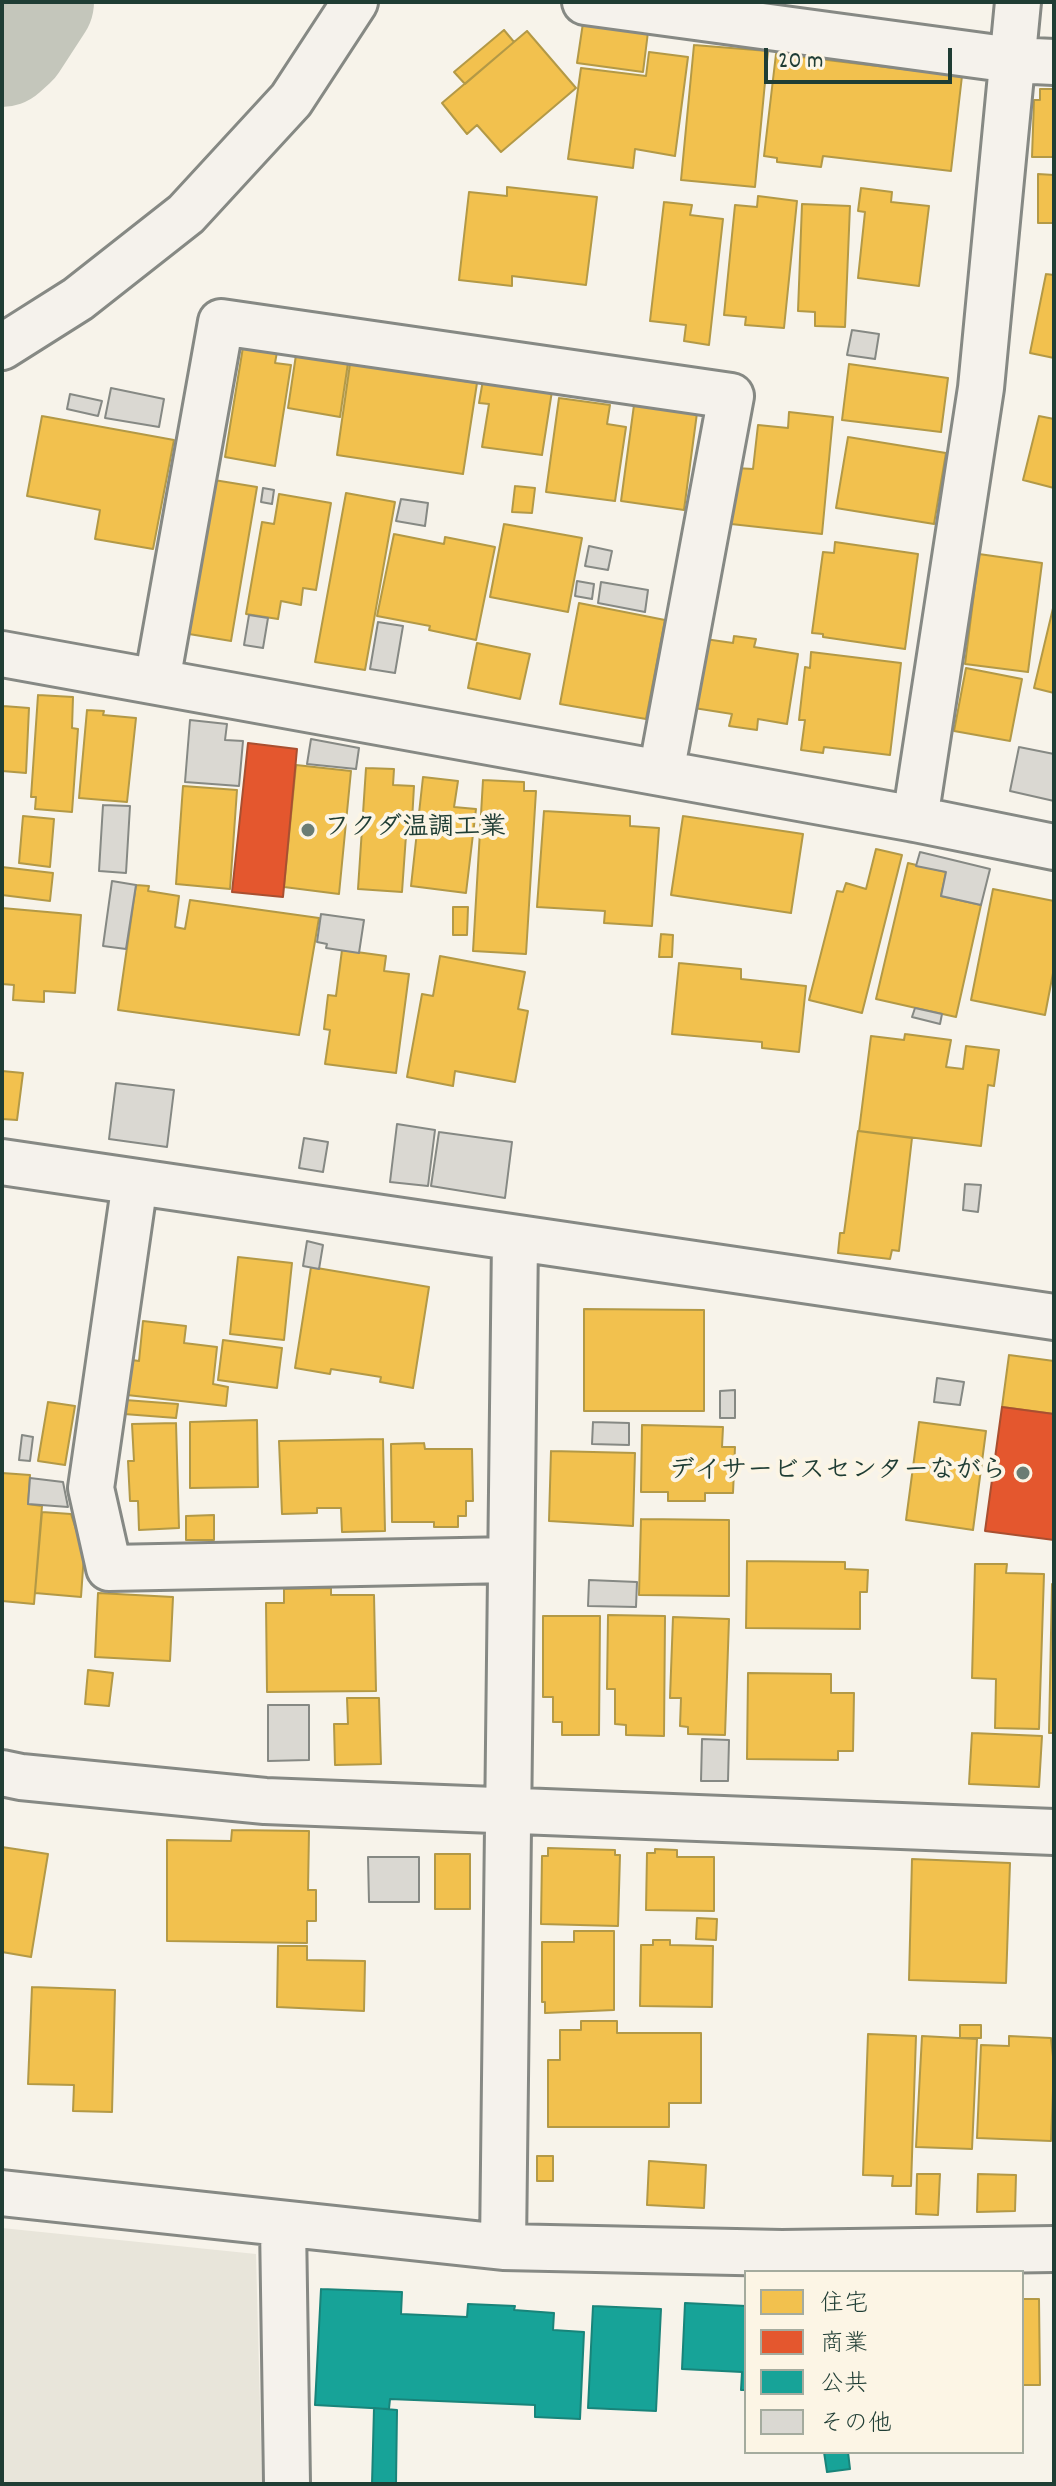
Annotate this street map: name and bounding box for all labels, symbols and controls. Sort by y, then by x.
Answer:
scale bar [768,32,956,82]
text: 20 m [778,45,824,79]
place label: フクダ温調工業 [324,814,506,846]
marker: フクダ温調工業 [299,821,317,839]
place label: デイサービスセンターながら [669,1457,1007,1489]
marker: デイサービスセンターながら [1014,1464,1032,1482]
legend [744,2270,1024,2454]
text: 住宅 [820,2288,868,2322]
text: 商業 [820,2328,868,2362]
text: 公共 [820,2368,868,2402]
text: その他 [820,2408,892,2442]

